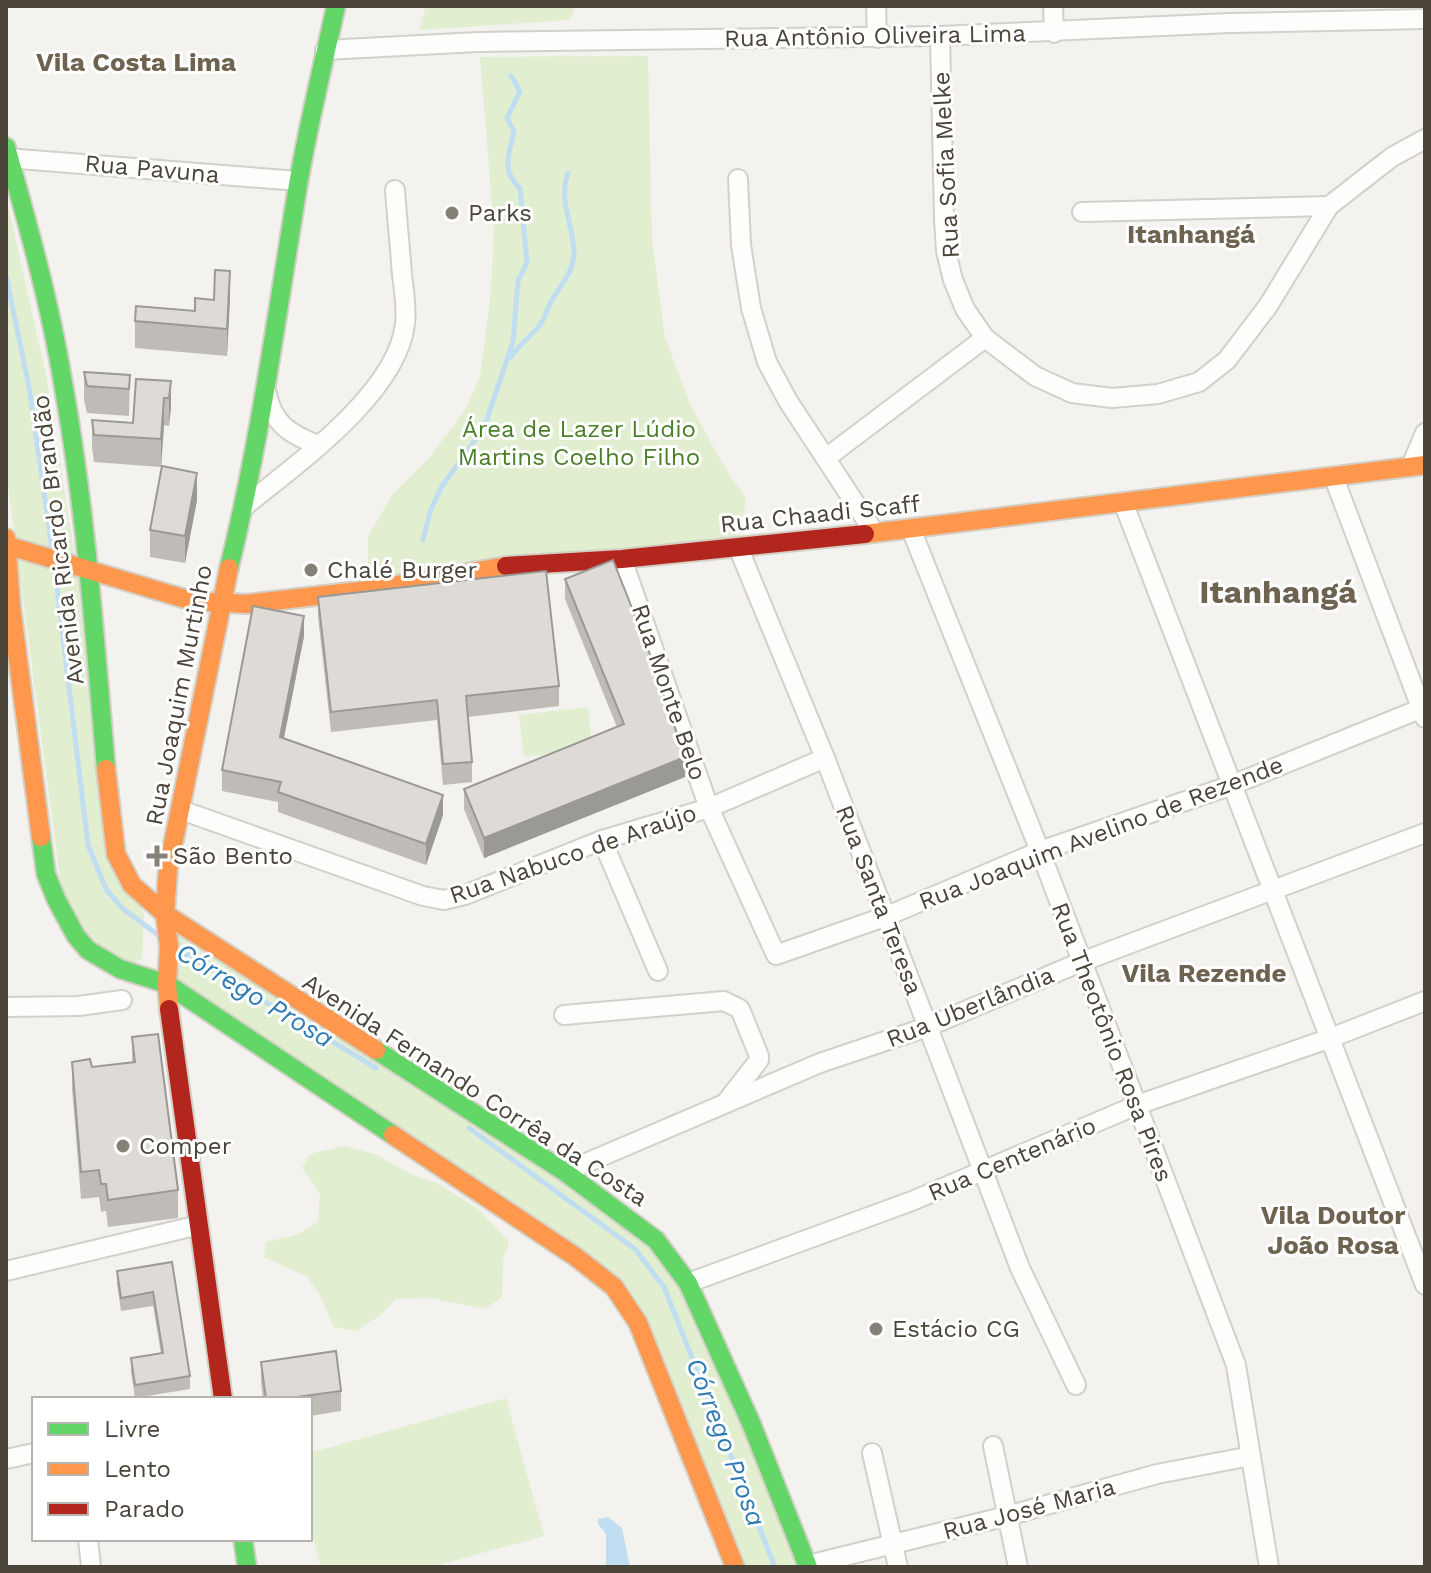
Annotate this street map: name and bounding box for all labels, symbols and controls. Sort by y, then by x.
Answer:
street label: Rua Antônio Oliveira Lima [724,19,1026,53]
district label: Vila Costa Lima [36,47,236,77]
street label: Rua Sofia Melke [927,71,965,259]
street label: Rua Pavuna [83,149,221,189]
place label: Parks [468,199,532,227]
marker: Parks [443,204,461,222]
district label: Itanhangá [1127,219,1255,249]
street label: Avenida Ricardo Brandão [26,393,90,687]
park label: Área de Lazer Lúdio Martins Coelho Filho [458,415,700,471]
street label: Rua Chaadi Scaff [719,490,922,538]
place label: Chalé Burger [327,556,478,584]
marker: Chalé Burger [302,561,320,579]
street label: Rua Joaquim Murtinho [140,562,218,828]
district label: Itanhangá [1199,573,1357,611]
street label: Rua Monte Belo [626,600,712,784]
street label: Rua Joaquim Avelino de Rezende [915,750,1287,916]
street label: Rua Nabuco de Araújo [446,799,700,909]
street label: Rua Santa Teresa [830,801,928,999]
place label: São Bento [173,842,293,870]
marker: São Bento [148,847,166,865]
street label: Rua Theotônio Rosa Pires [1046,898,1178,1186]
water label: Córrego Prosa [171,936,339,1054]
district label: Vila Rezende [1122,958,1286,988]
street label: Rua Uberlândia [882,961,1058,1053]
street label: Avenida Fernando Corrêa da Costa [297,968,653,1212]
street label: Rua Centenário [924,1111,1100,1207]
place label: Comper [139,1132,232,1160]
marker: Comper [114,1137,132,1155]
district label: Vila Doutor João Rosa [1261,1200,1406,1260]
place label: Estácio CG [892,1315,1020,1343]
marker: Estácio CG [867,1320,885,1338]
water label: Córrego Prosa [680,1354,772,1530]
legend [32,1397,312,1541]
text: Livre [104,1415,160,1443]
text: Lento [104,1455,171,1483]
street label: Rua José Maria [940,1473,1118,1545]
text: Parado [104,1495,185,1523]

